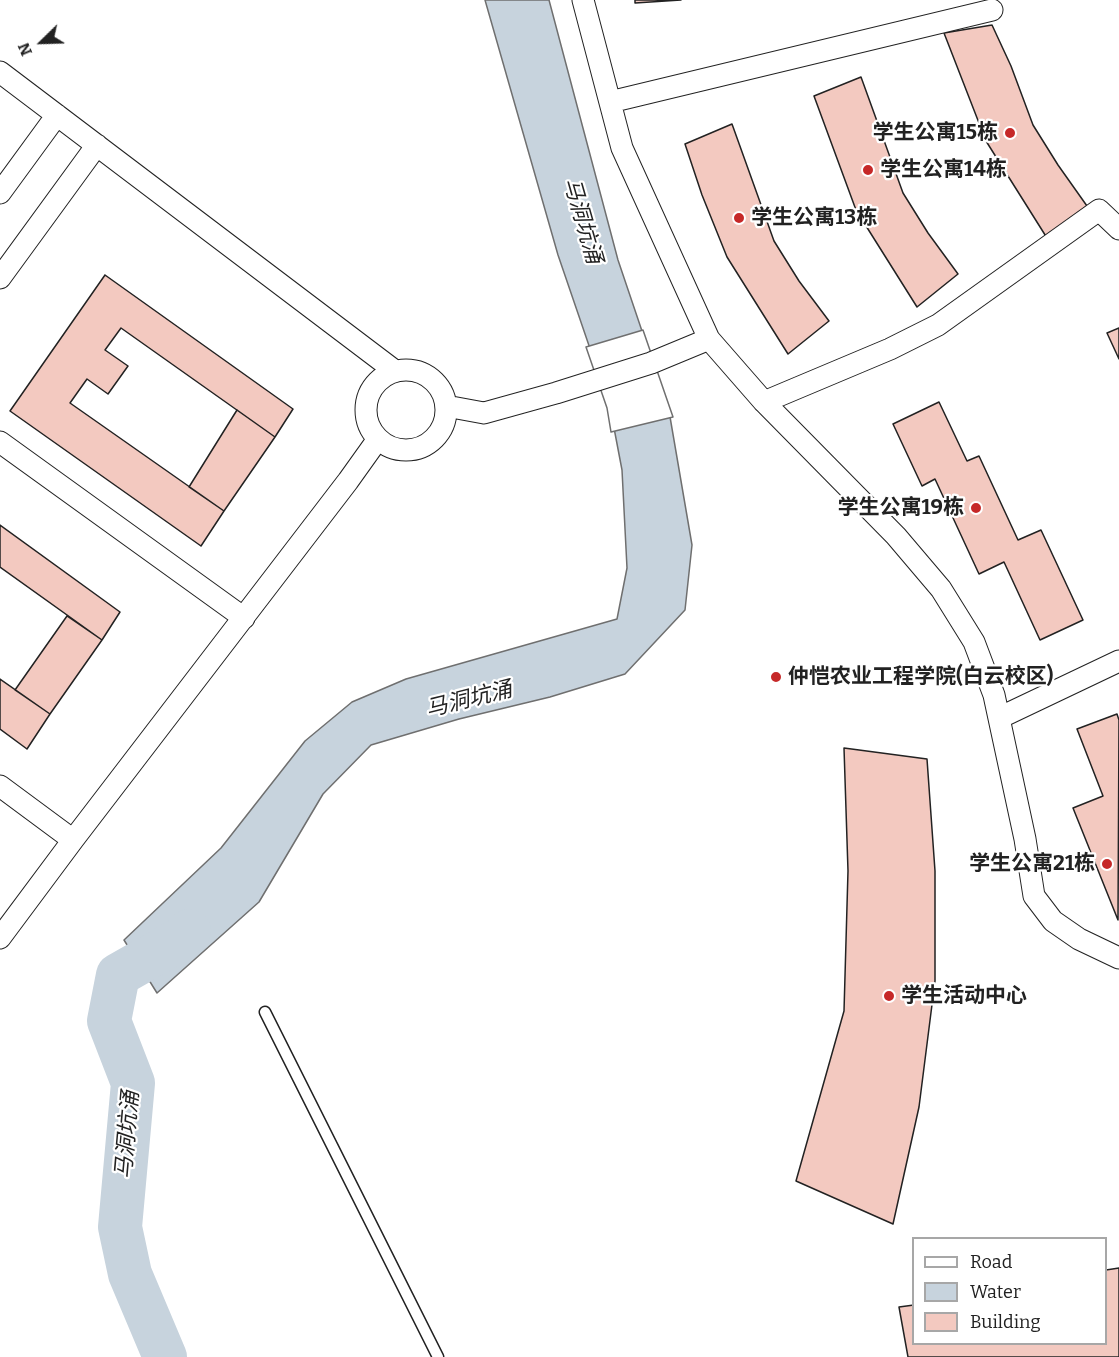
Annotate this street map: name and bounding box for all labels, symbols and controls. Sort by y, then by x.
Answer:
north arrow [12,12,72,72]
text: N [14,40,36,59]
place label: 学生公寓15栋 [872,120,998,146]
marker: 学生公寓15栋 [1003,126,1017,140]
place label: 学生公寓14栋 [880,157,1007,183]
marker: 学生公寓14栋 [861,163,875,177]
water label: 马洞坑涌 [557,175,607,267]
place label: 学生公寓13栋 [751,205,877,231]
marker: 学生公寓13栋 [732,211,746,225]
place label: 学生公寓19栋 [838,495,964,521]
marker: 学生公寓19栋 [969,501,983,515]
place label: 仲恺农业工程学院(白云校区) [788,664,1053,690]
marker: 仲恺农业工程学院(白云校区) [769,670,783,684]
water label: 马洞坑涌 [423,677,515,723]
place label: 学生公寓21栋 [969,851,1095,877]
marker: 学生公寓21栋 [1100,857,1114,871]
place label: 学生活动中心 [901,983,1027,1009]
marker: 学生活动中心 [882,989,896,1003]
water label: 马洞坑涌 [111,1090,145,1180]
legend [912,1237,1107,1345]
text: Road [970,1251,1012,1273]
text: Water [970,1281,1021,1303]
text: Building [970,1311,1041,1333]

